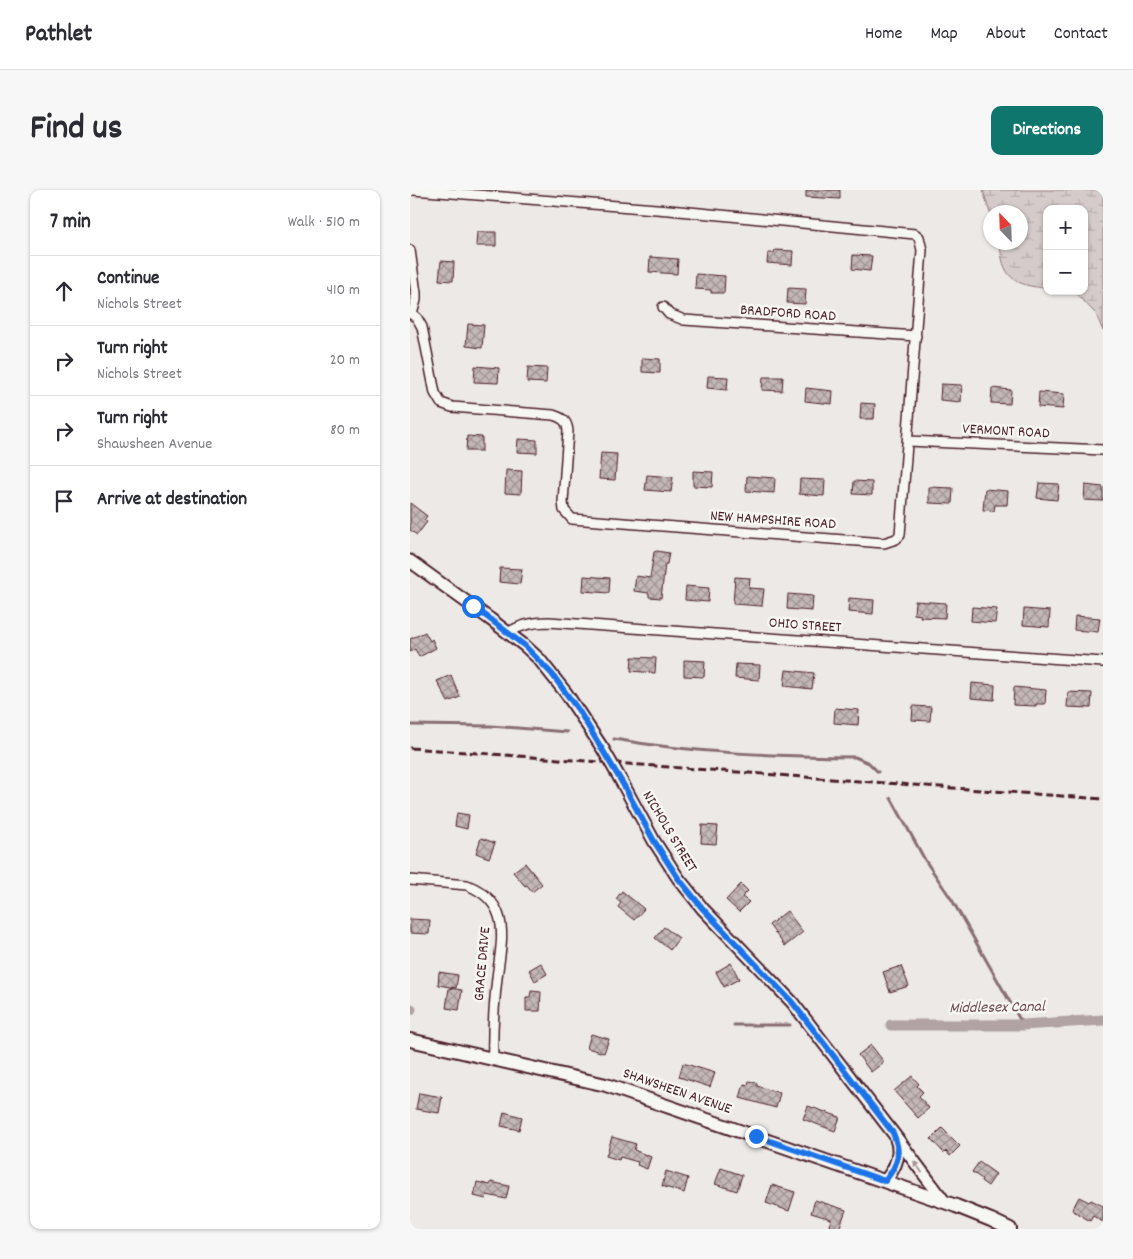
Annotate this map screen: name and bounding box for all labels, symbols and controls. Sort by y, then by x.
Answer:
text: Pathlet [25,18,92,52]
text: Home [865,22,902,47]
text: Map [930,22,958,47]
text: About [986,22,1026,47]
text: Contact [1054,22,1108,47]
text: Find us [30,105,122,155]
button: Directions [991,106,1103,155]
north arrow [983,205,1028,250]
map controls [1043,205,1088,295]
button: + [1043,205,1088,250]
text: 7 min [50,208,91,238]
text: Walk · 510 m [288,211,360,234]
button: − [1043,250,1088,295]
text: Continue [97,266,159,293]
icon: ahead [50,277,78,305]
text: 410 m [326,279,360,302]
text: Nichols Street [97,293,182,316]
street label: BRADFORD ROAD [739,300,837,328]
text: Turn right [97,336,168,363]
icon: right [50,347,78,375]
text: 20 m [330,349,360,372]
text: Nichols Street [97,363,182,386]
text: Turn right [97,406,168,433]
icon: right [50,417,78,445]
text: 80 m [330,419,360,442]
street label: VERMONT ROAD [962,419,1050,445]
text: Shawsheen Avenue [97,433,212,456]
icon: arrive [50,487,78,515]
text: Arrive at destination [97,487,247,514]
street label: NEW HAMPSHIRE ROAD [709,506,837,536]
route start [462,595,485,618]
street label: OHIO STREET [768,612,842,640]
street label: NICHOLS STREET [636,787,702,877]
street label: GRACE DRIVE [469,926,497,1002]
water label: Middlesex Canal [949,996,1046,1020]
street label: SHAWSHEEN AVENUE [620,1063,734,1121]
route end [745,1125,768,1148]
one-way arrow [913,1161,924,1174]

